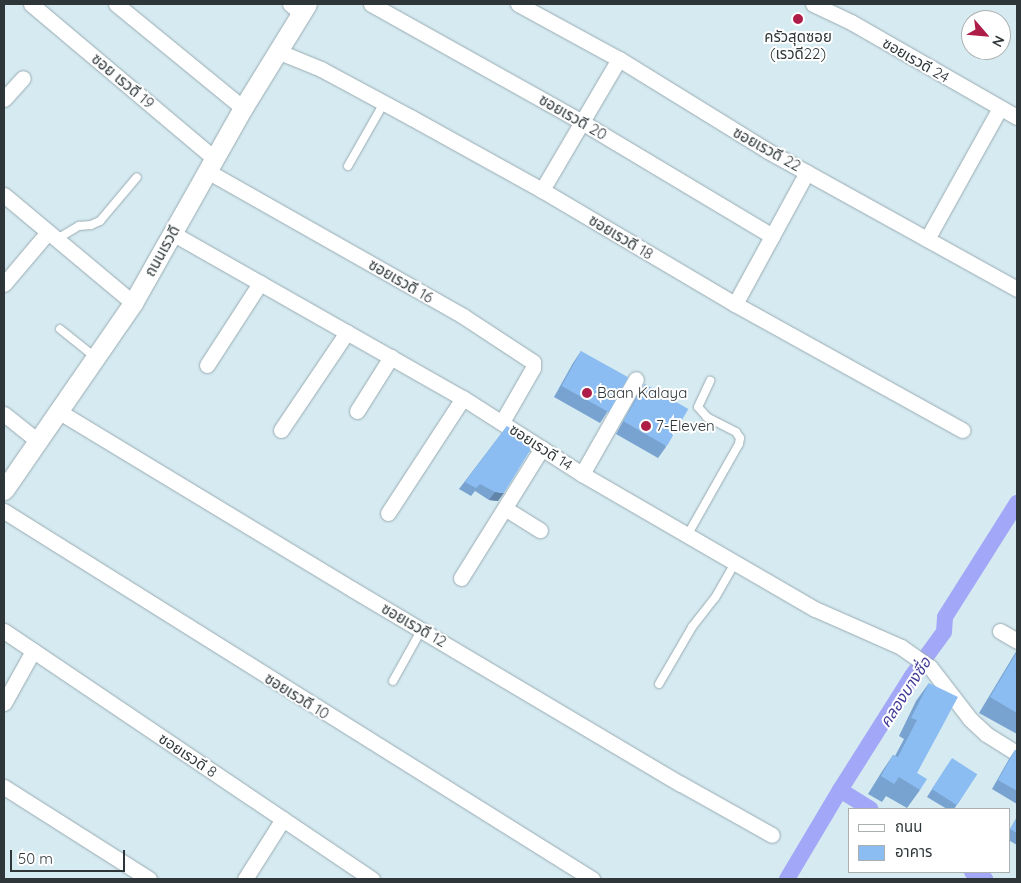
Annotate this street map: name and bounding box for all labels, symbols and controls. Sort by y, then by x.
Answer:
north arrow [961,10,1011,60]
marker: ครัวสุดซอย (เรวดี22) [792,13,804,25]
place label: ครัวสุดซอย (เรวดี22) [764,27,832,62]
text: N [988,33,1009,50]
street label: ซอยเรวดี 24 [879,34,953,86]
street label: ซอย เรวดี 19 [88,50,158,112]
street label: ซอยเรวดี 20 [536,90,610,144]
street label: ซอยเรวดี 22 [730,123,804,175]
street label: ซอยเรวดี 18 [586,211,656,263]
street label: ถนนเรวดี [141,222,183,280]
street label: ซอยเรวดี 16 [365,255,437,307]
place label: Baan Kalaya [597,384,687,402]
marker: Baan Kalaya [581,387,593,399]
place label: 7-Eleven [656,417,715,435]
street label: ซอยเรวดี 14 [506,420,576,474]
marker: 7-Eleven [640,420,652,432]
street label: ซอยเรวดี 12 [378,599,450,651]
water label: คลองบางซื่อ [875,653,935,731]
street label: ซอยเรวดี 10 [261,669,333,723]
street label: ซอยเรวดี 8 [155,729,221,781]
legend [848,808,1011,873]
text: ถนน [895,817,922,836]
scale bar [12,840,128,872]
text: อาคาร [895,842,932,861]
text: 50 m [18,849,53,868]

